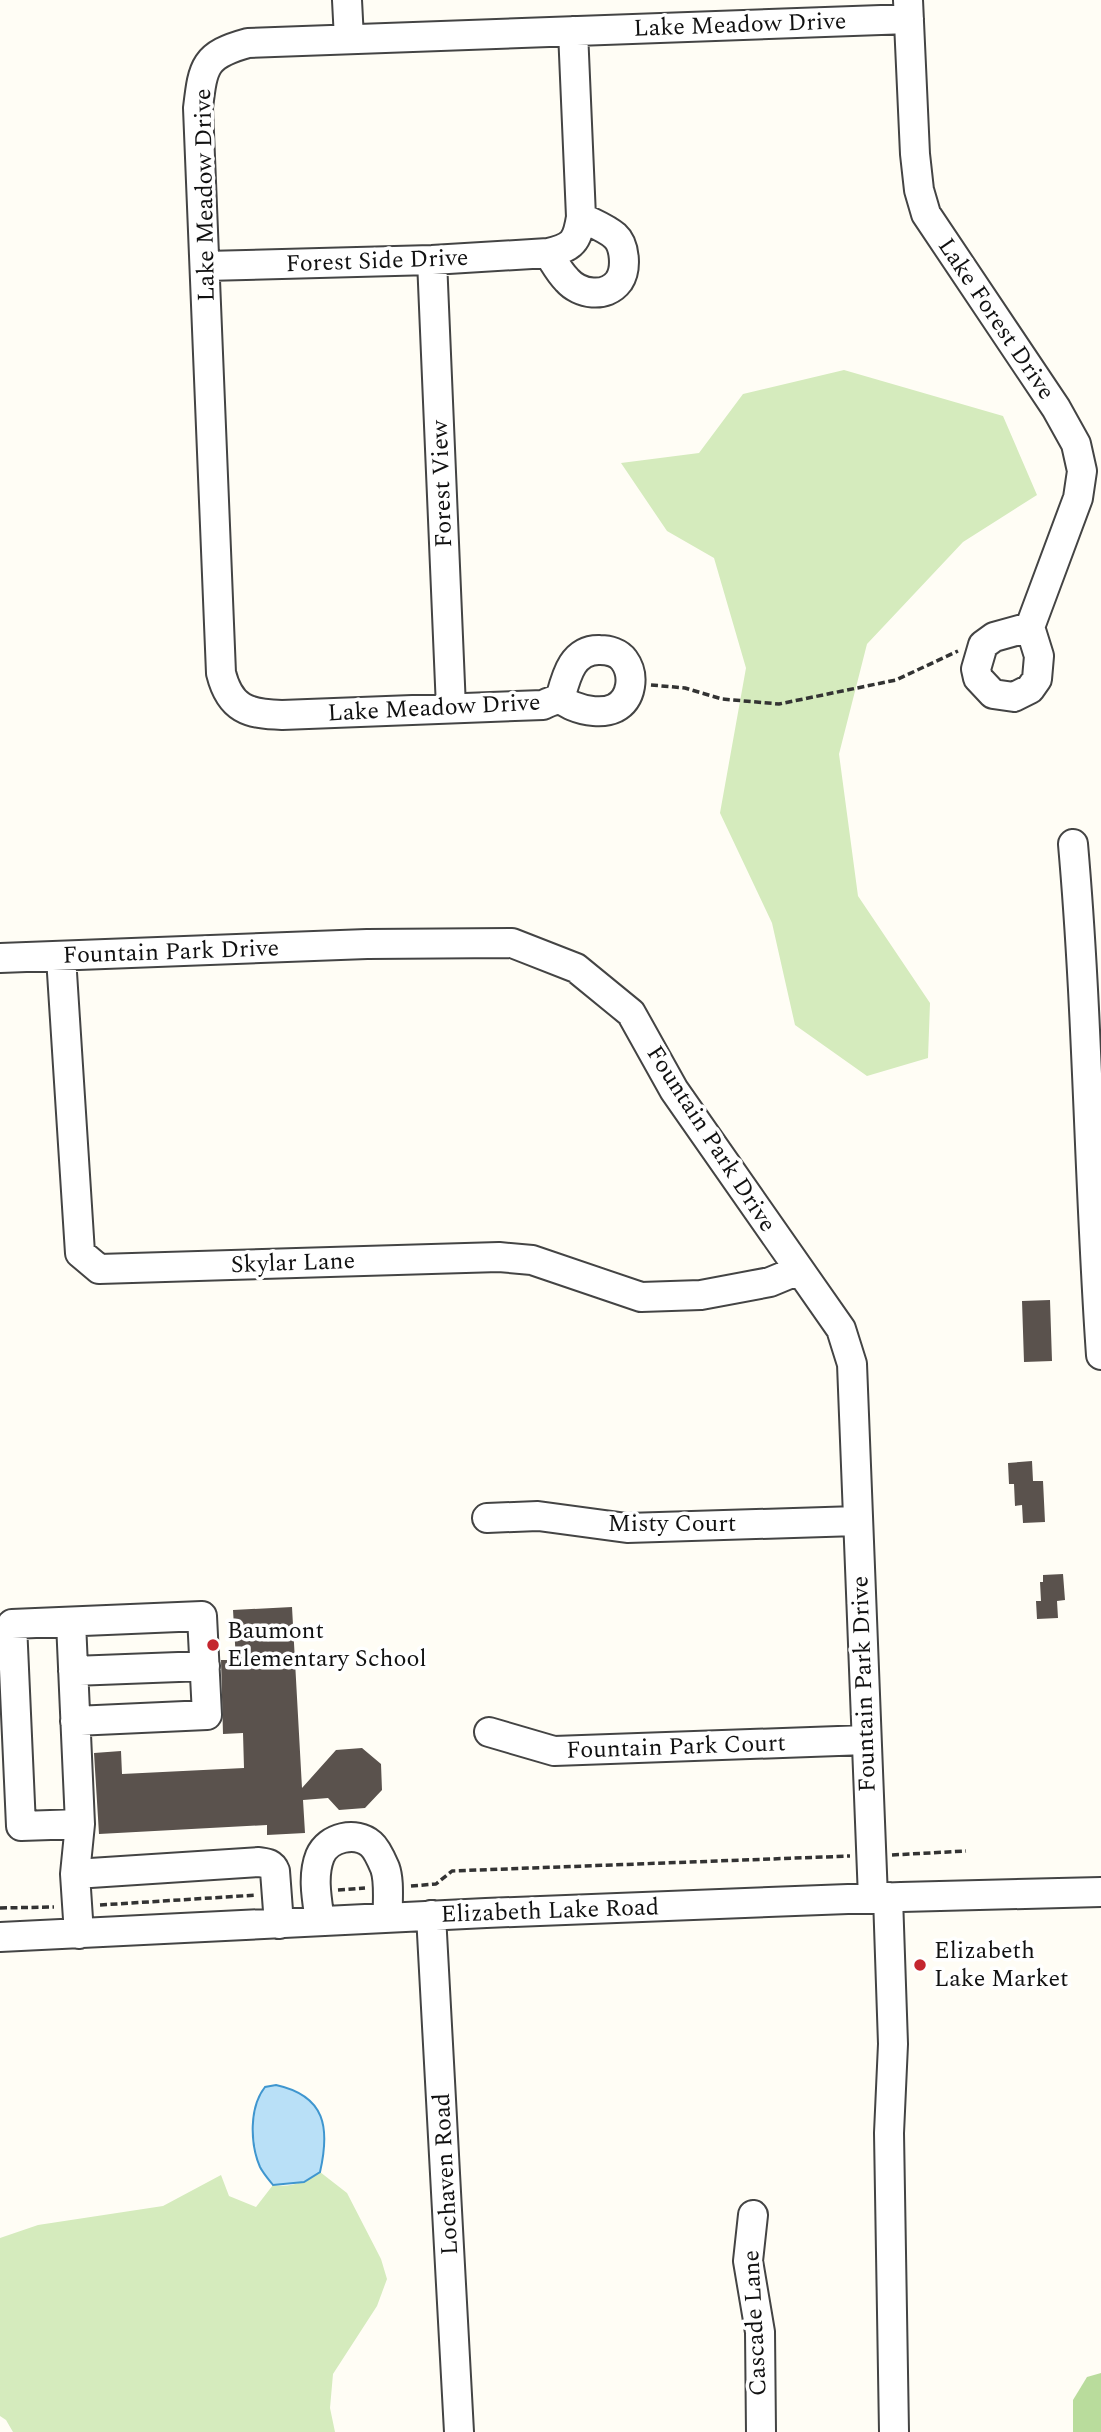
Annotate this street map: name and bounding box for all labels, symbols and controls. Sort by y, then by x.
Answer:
street label: Lake Meadow Drive [633,3,847,47]
street label: Lake Meadow Drive [185,88,225,302]
street label: Lake Forest Drive [928,231,1064,407]
street label: Forest Side Drive [285,240,469,282]
street label: Forest View [422,419,462,548]
street label: Lake Meadow Drive [327,684,541,732]
street label: Fountain Park Drive [62,930,280,974]
street label: Fountain Park Drive [637,1038,785,1240]
street label: Skylar Lane [230,1243,356,1283]
street label: Misty Court [608,1506,736,1542]
street label: Fountain Park Drive [842,1575,886,1793]
place label: Baumont Elementary School [227,1613,427,1677]
marker: Baumont Elementary School [205,1637,221,1653]
street label: Fountain Park Court [566,1725,786,1769]
street label: Elizabeth Lake Road [440,1889,660,1933]
place label: Elizabeth Lake Market [934,1933,1069,1997]
marker: Elizabeth Lake Market [912,1957,928,1973]
street label: Lochaven Road [424,2092,468,2256]
street label: Cascade Lane [733,2249,777,2397]

